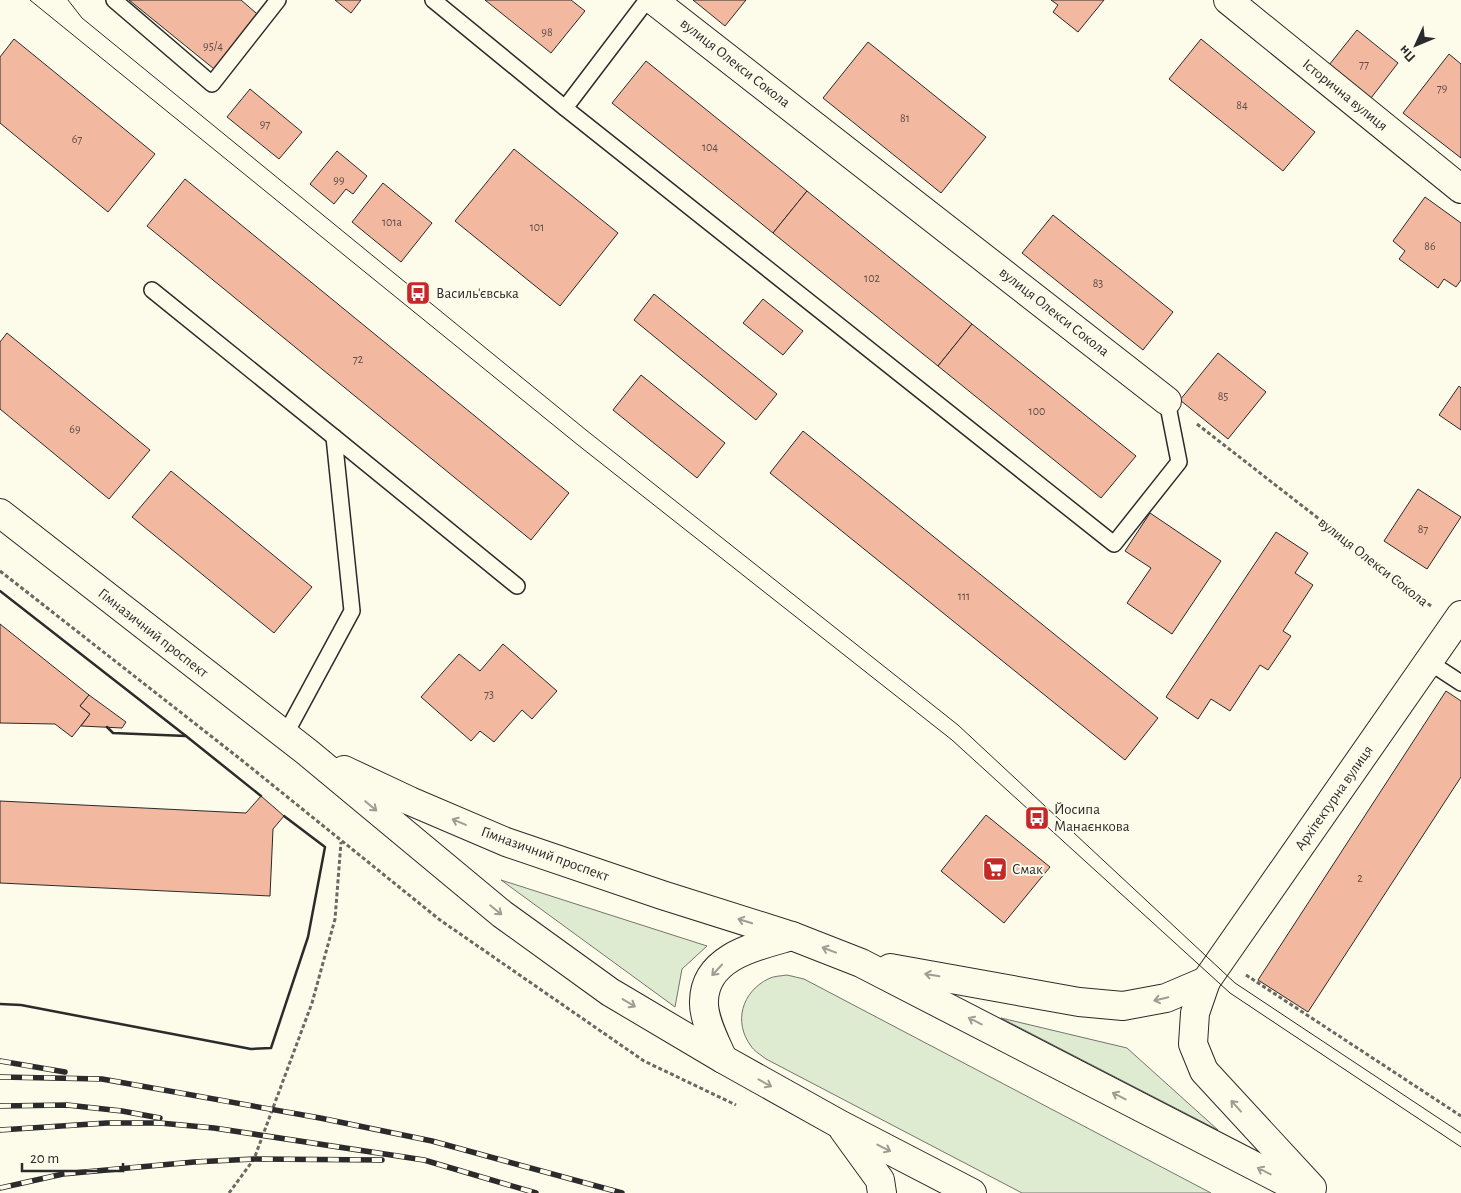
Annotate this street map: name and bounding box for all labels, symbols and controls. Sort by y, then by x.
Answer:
street label: вулиця Олекси Сокола [677,16,793,110]
north arrow [1391,20,1441,70]
house number: 98 [541,26,553,38]
house number: 95/4 [203,40,223,52]
text: Пн [1396,42,1418,64]
street label: Історична вулиця [1300,56,1390,134]
house number: 77 [1359,58,1369,70]
house number: 79 [1437,82,1448,94]
house number: 84 [1236,99,1248,111]
house number: 81 [900,112,910,124]
house number: 97 [260,118,270,130]
house number: 67 [72,133,82,145]
house number: 104 [702,141,718,153]
house number: 99 [333,174,345,186]
house number: 101а [382,216,403,228]
house number: 101 [530,221,544,233]
house number: 86 [1424,240,1436,252]
street label: вулиця Олекси Сокола [996,265,1112,359]
house number: 102 [864,272,880,284]
house number: 83 [1093,277,1103,289]
bus stop icon: Василь'євська [405,280,431,306]
place label: Василь'євська [436,286,519,301]
house number: 72 [353,353,364,365]
house number: 85 [1218,390,1228,402]
house number: 100 [1029,405,1045,417]
house number: 69 [69,423,81,435]
street label: вулиця Олекси Сокола [1315,515,1431,609]
house number: 87 [1418,523,1428,535]
street label: Гімназичний проспект [95,586,211,681]
house number: 111 [958,590,970,602]
house number: 73 [484,688,494,700]
street label: Архітектурна вулиця [1292,743,1376,853]
one-way arrow [364,800,377,811]
place label: Йосипа Манаєнкова [1054,802,1130,834]
bus stop icon: Йосипа Манаєнкова [1024,805,1050,831]
one-way arrow [452,817,467,827]
street label: Гімназичний проспект [479,824,612,884]
supermarket icon: Смак [982,856,1008,882]
place label: Смак [1012,862,1043,877]
house number: 2 [1357,872,1363,884]
one-way arrow [489,904,502,915]
one-way arrow [738,916,753,925]
one-way arrow [822,945,837,954]
one-way arrow [711,964,723,976]
one-way arrow [924,970,940,980]
one-way arrow [1154,995,1170,1004]
one-way arrow [621,999,635,1009]
one-way arrow [968,1016,983,1025]
one-way arrow [757,1079,772,1088]
one-way arrow [1112,1091,1127,1101]
one-way arrow [1230,1099,1242,1112]
scale bar [22,1140,124,1172]
one-way arrow [877,1143,892,1153]
text: 20 m [30,1151,59,1166]
one-way arrow [1257,1166,1272,1175]

